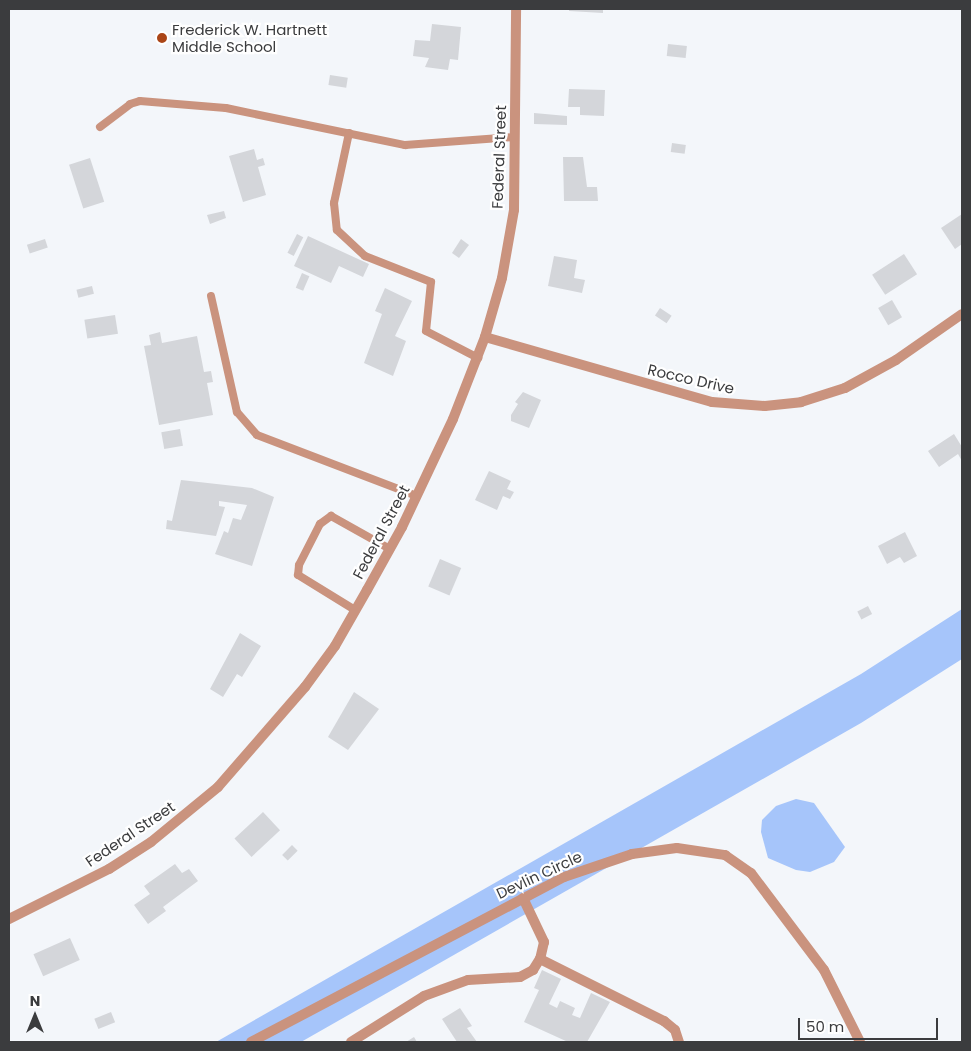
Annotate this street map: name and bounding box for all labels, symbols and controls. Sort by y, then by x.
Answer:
place label: Frederick W. Hartnett Middle School [172,20,327,55]
marker: Frederick W. Hartnett Middle School [156,32,168,44]
street label: Federal Street [488,105,510,209]
street label: Rocco Drive [646,360,736,398]
street label: Federal Street [349,482,413,582]
street label: Federal Street [82,798,178,870]
street label: Devlin Circle [493,847,585,903]
north arrow [10,991,60,1041]
text: N [30,991,40,1011]
scale bar [801,1008,941,1040]
text: 50 m [806,1016,844,1037]

